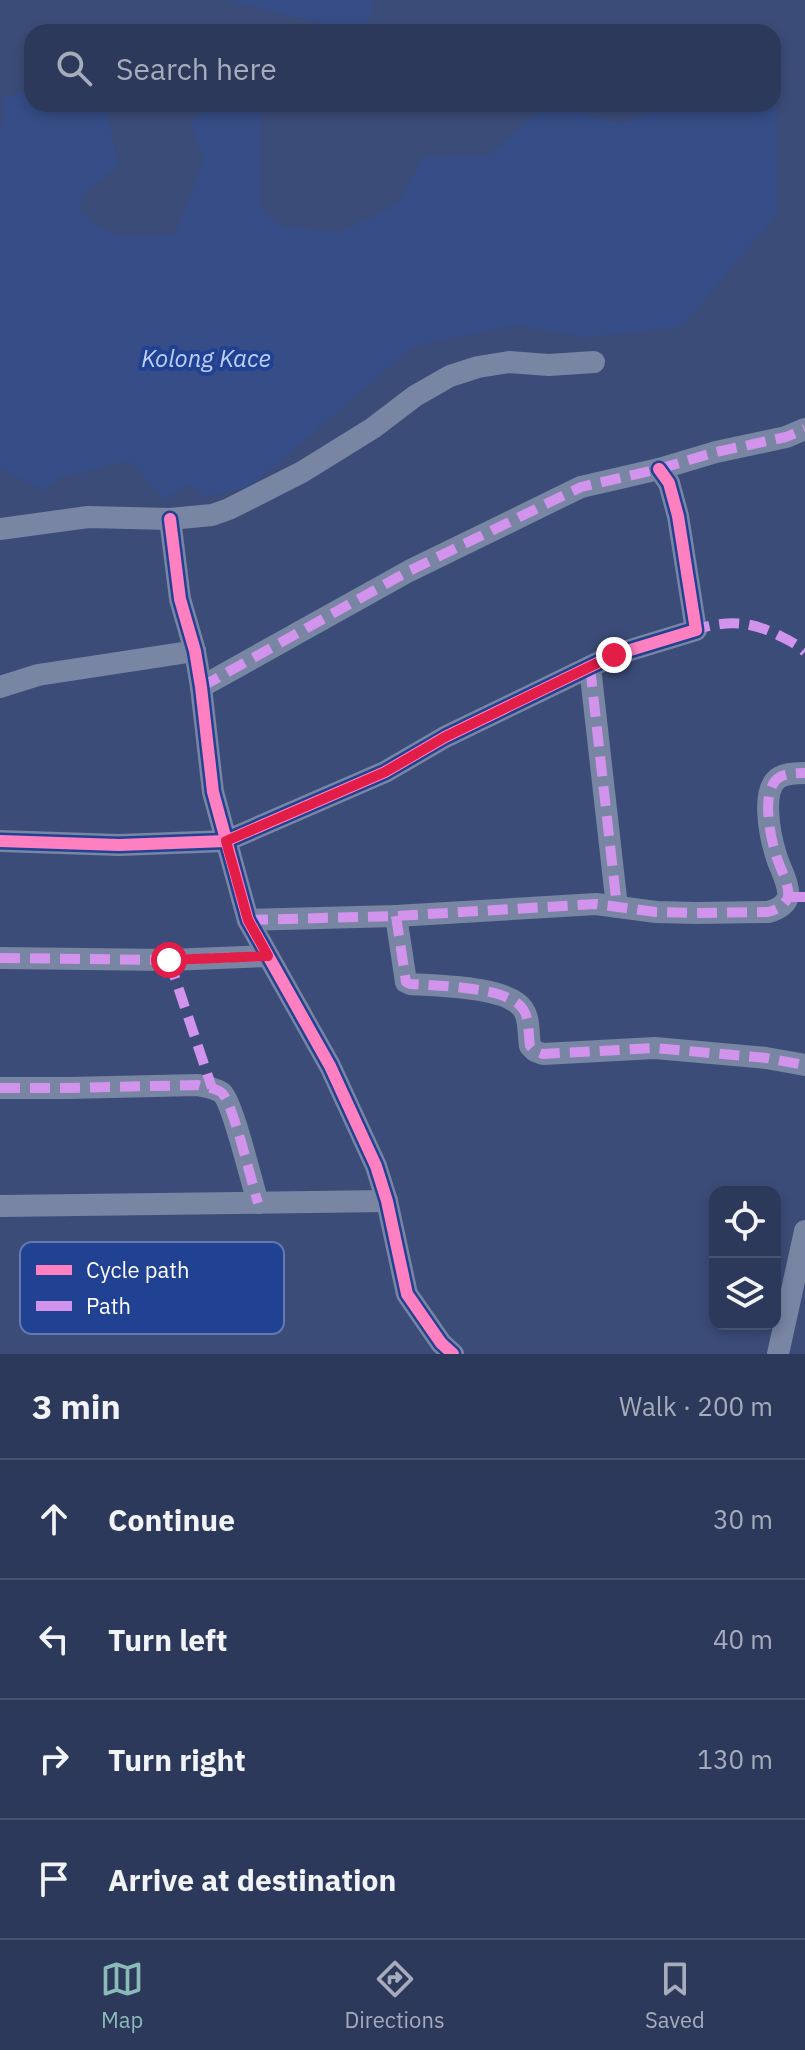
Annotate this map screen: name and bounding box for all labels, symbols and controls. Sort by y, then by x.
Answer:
search box [24,24,781,112]
icon: search [52,46,96,90]
text: Search here [116,49,277,88]
water label: Kolong Kace [141,342,271,374]
route end [596,637,632,673]
route start [151,942,187,978]
map controls [709,1186,781,1330]
button: locate [709,1186,781,1258]
legend [20,1242,284,1334]
text: Cycle path [86,1255,190,1284]
button: layers [709,1258,781,1330]
text: Path [86,1291,131,1320]
text: 3 min [32,1384,121,1428]
text: Walk · 200 m [619,1389,773,1423]
icon: ahead [32,1497,76,1541]
text: Continue [108,1500,235,1539]
text: 30 m [713,1502,773,1536]
icon: left [32,1617,76,1661]
text: Turn left [108,1620,227,1659]
text: 40 m [713,1622,773,1656]
icon: right [32,1737,76,1781]
text: Turn right [108,1740,246,1779]
text: 130 m [697,1742,773,1776]
icon: arrive [32,1857,76,1901]
text: Arrive at destination [108,1860,396,1899]
tab: Map [100,1957,144,2034]
tab: Directions [345,1957,445,2034]
tab: Saved [645,1957,705,2034]

